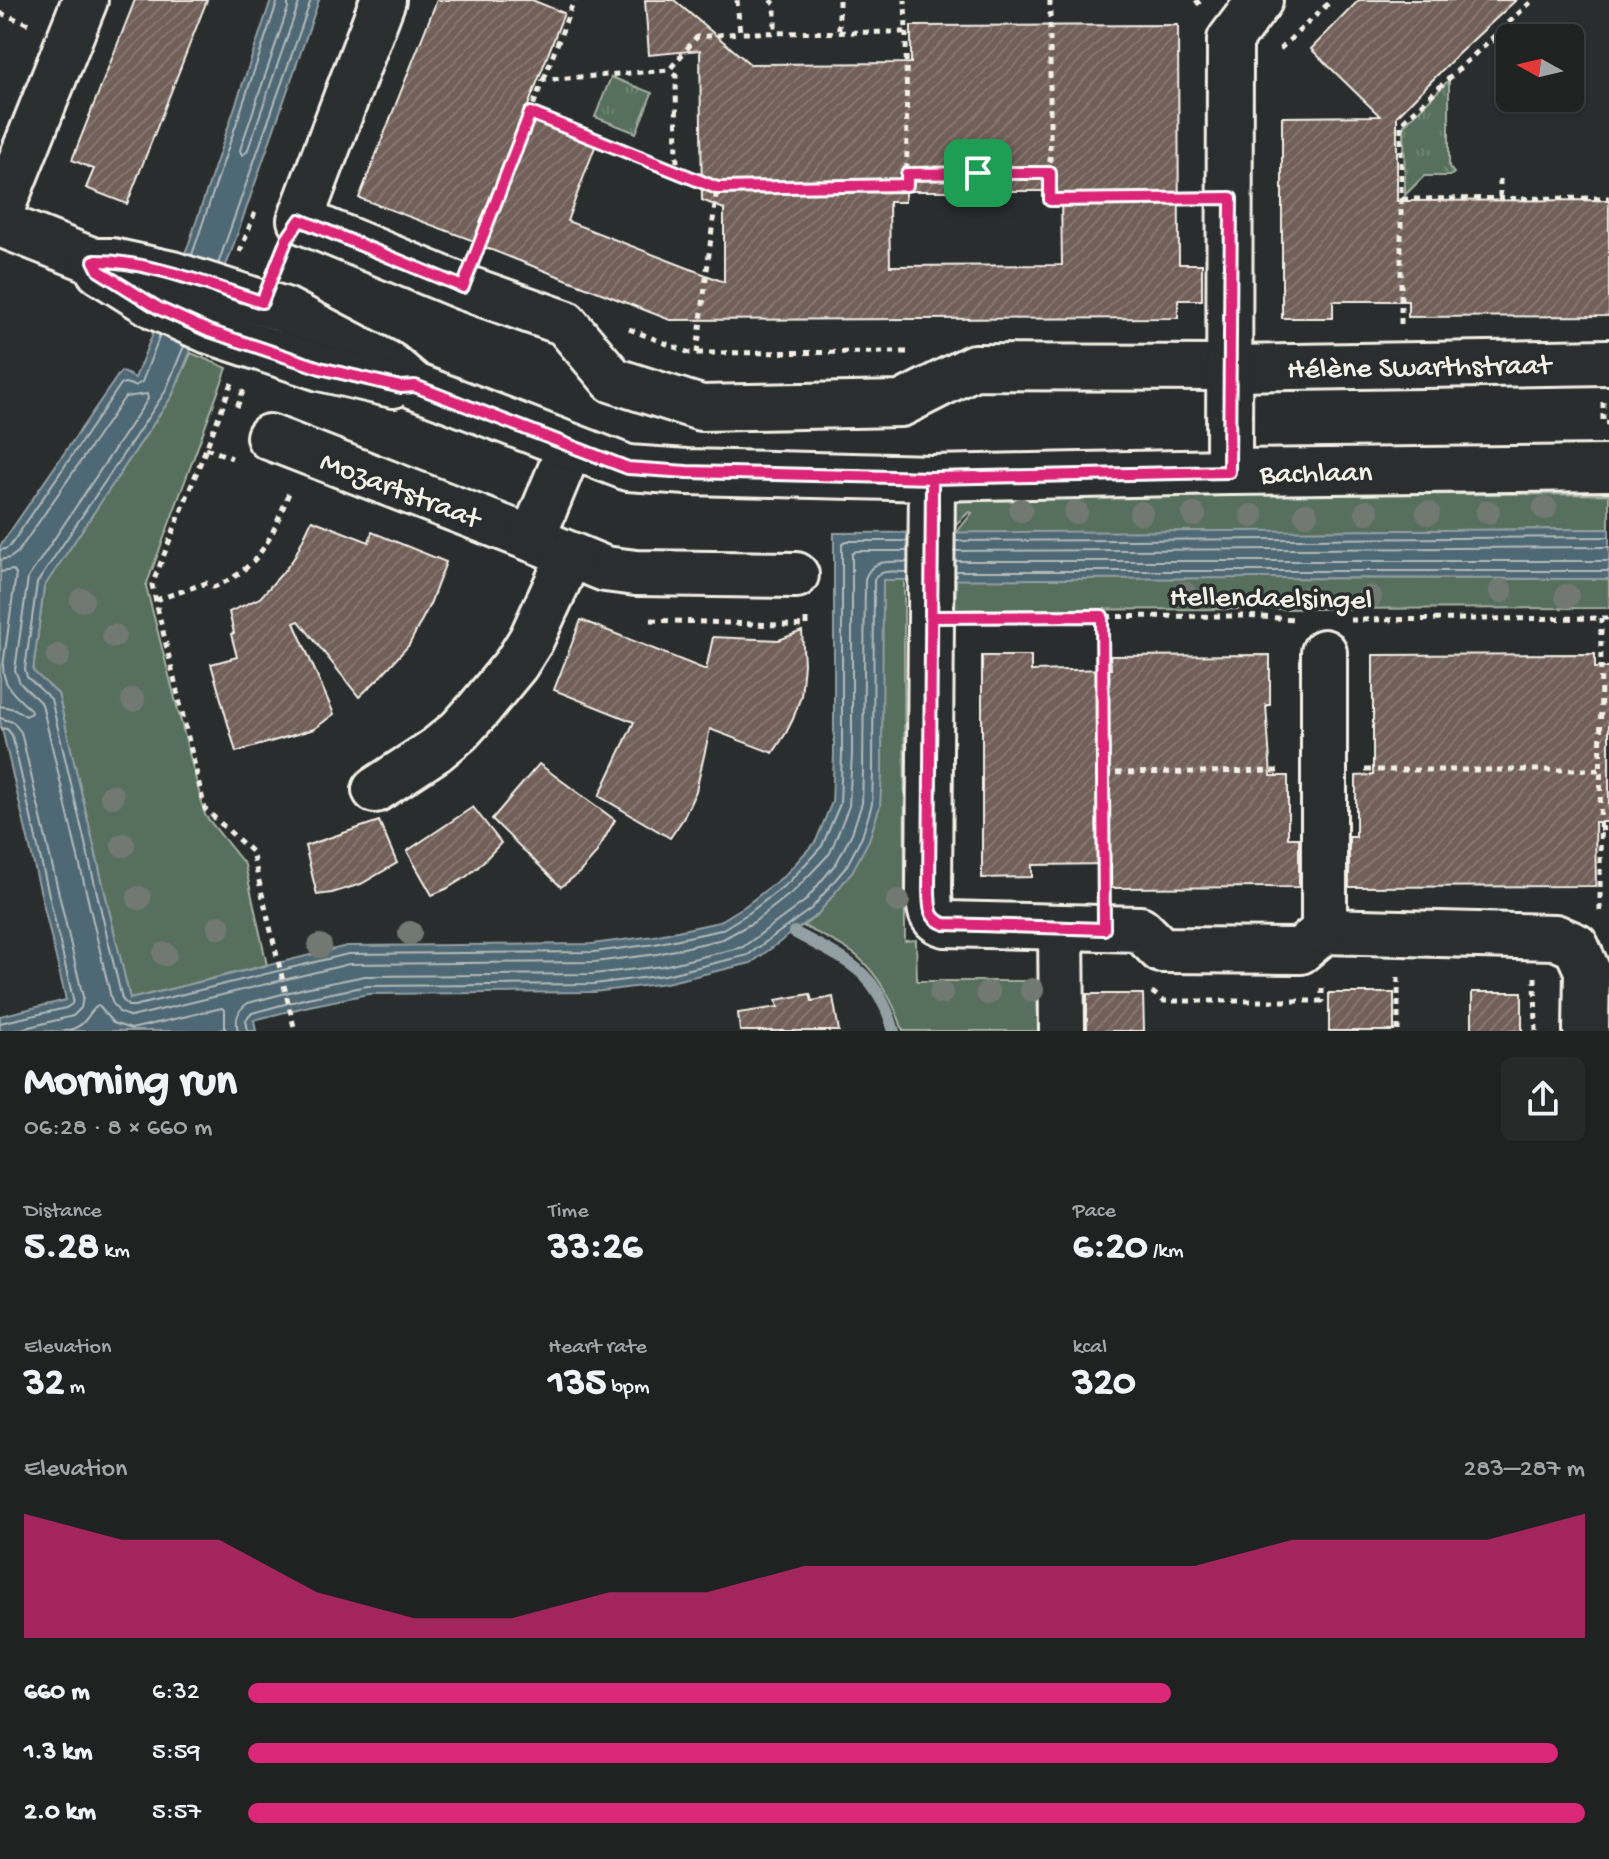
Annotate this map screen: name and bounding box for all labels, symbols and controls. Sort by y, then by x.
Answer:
north arrow [1496,24,1584,112]
map controls [1496,24,1584,112]
pin [944,139,1012,207]
icon: arrive [956,151,1000,195]
street label: Hélène Swarthstraat [1287,350,1554,389]
street label: Mozartstraat [314,446,487,540]
street label: Bachlaan [1259,457,1373,494]
street label: Hellendaelsingel [1169,581,1373,620]
button: share [1501,1057,1585,1141]
text: Morning run [24,1058,237,1110]
text: 06:28 · 8 × 660 m [24,1114,212,1145]
text: Distance [24,1199,102,1225]
text: Time [548,1199,589,1225]
text: Pace [1073,1199,1116,1225]
text: 5.28 [24,1225,99,1272]
text: 33:26 [548,1225,642,1272]
text: 6:20 [1073,1225,1148,1272]
text: km [99,1239,130,1265]
text: /km [1148,1239,1184,1265]
text: Elevation [24,1335,111,1361]
text: Heart rate [548,1335,647,1361]
text: kcal [1073,1335,1107,1361]
text: 32 [24,1361,64,1408]
text: 135 [548,1361,606,1408]
text: 320 [1073,1361,1136,1408]
text: m [64,1375,85,1401]
text: bpm [606,1375,650,1401]
text: Elevation [24,1455,127,1486]
text: 283–287 m [1463,1455,1585,1486]
text: 660 m [24,1678,90,1709]
text: 6:32 [152,1678,200,1709]
text: 1.3 km [24,1738,92,1769]
text: 5:59 [152,1738,201,1769]
text: 2.0 km [24,1798,96,1829]
text: 5:57 [152,1798,201,1829]

